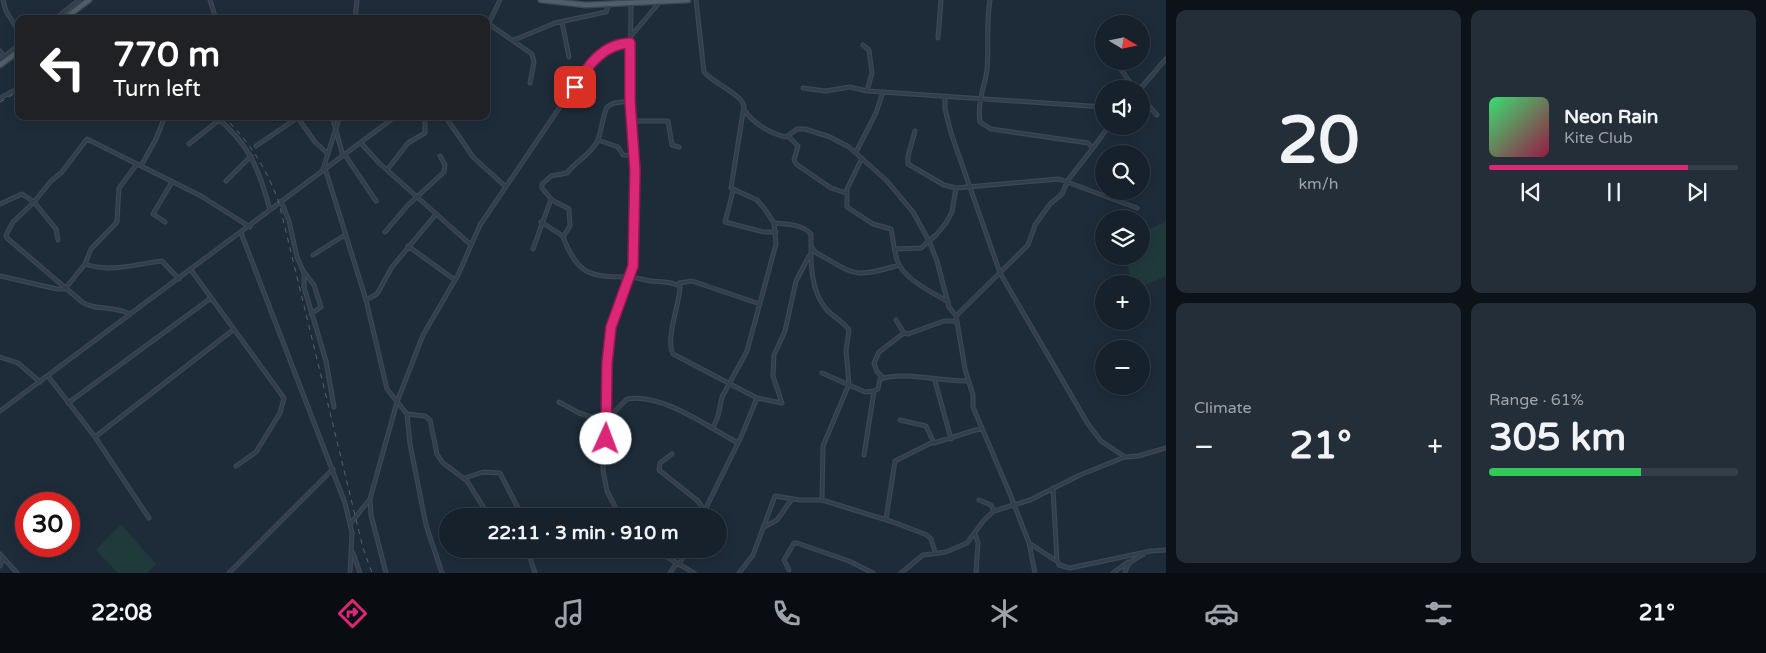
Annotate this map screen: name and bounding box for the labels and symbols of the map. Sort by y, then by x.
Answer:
north arrow [1095,15,1150,70]
pin [554,66,596,108]
position arrow [579,412,631,464]
speed limit sign: 30 [15,492,80,557]

